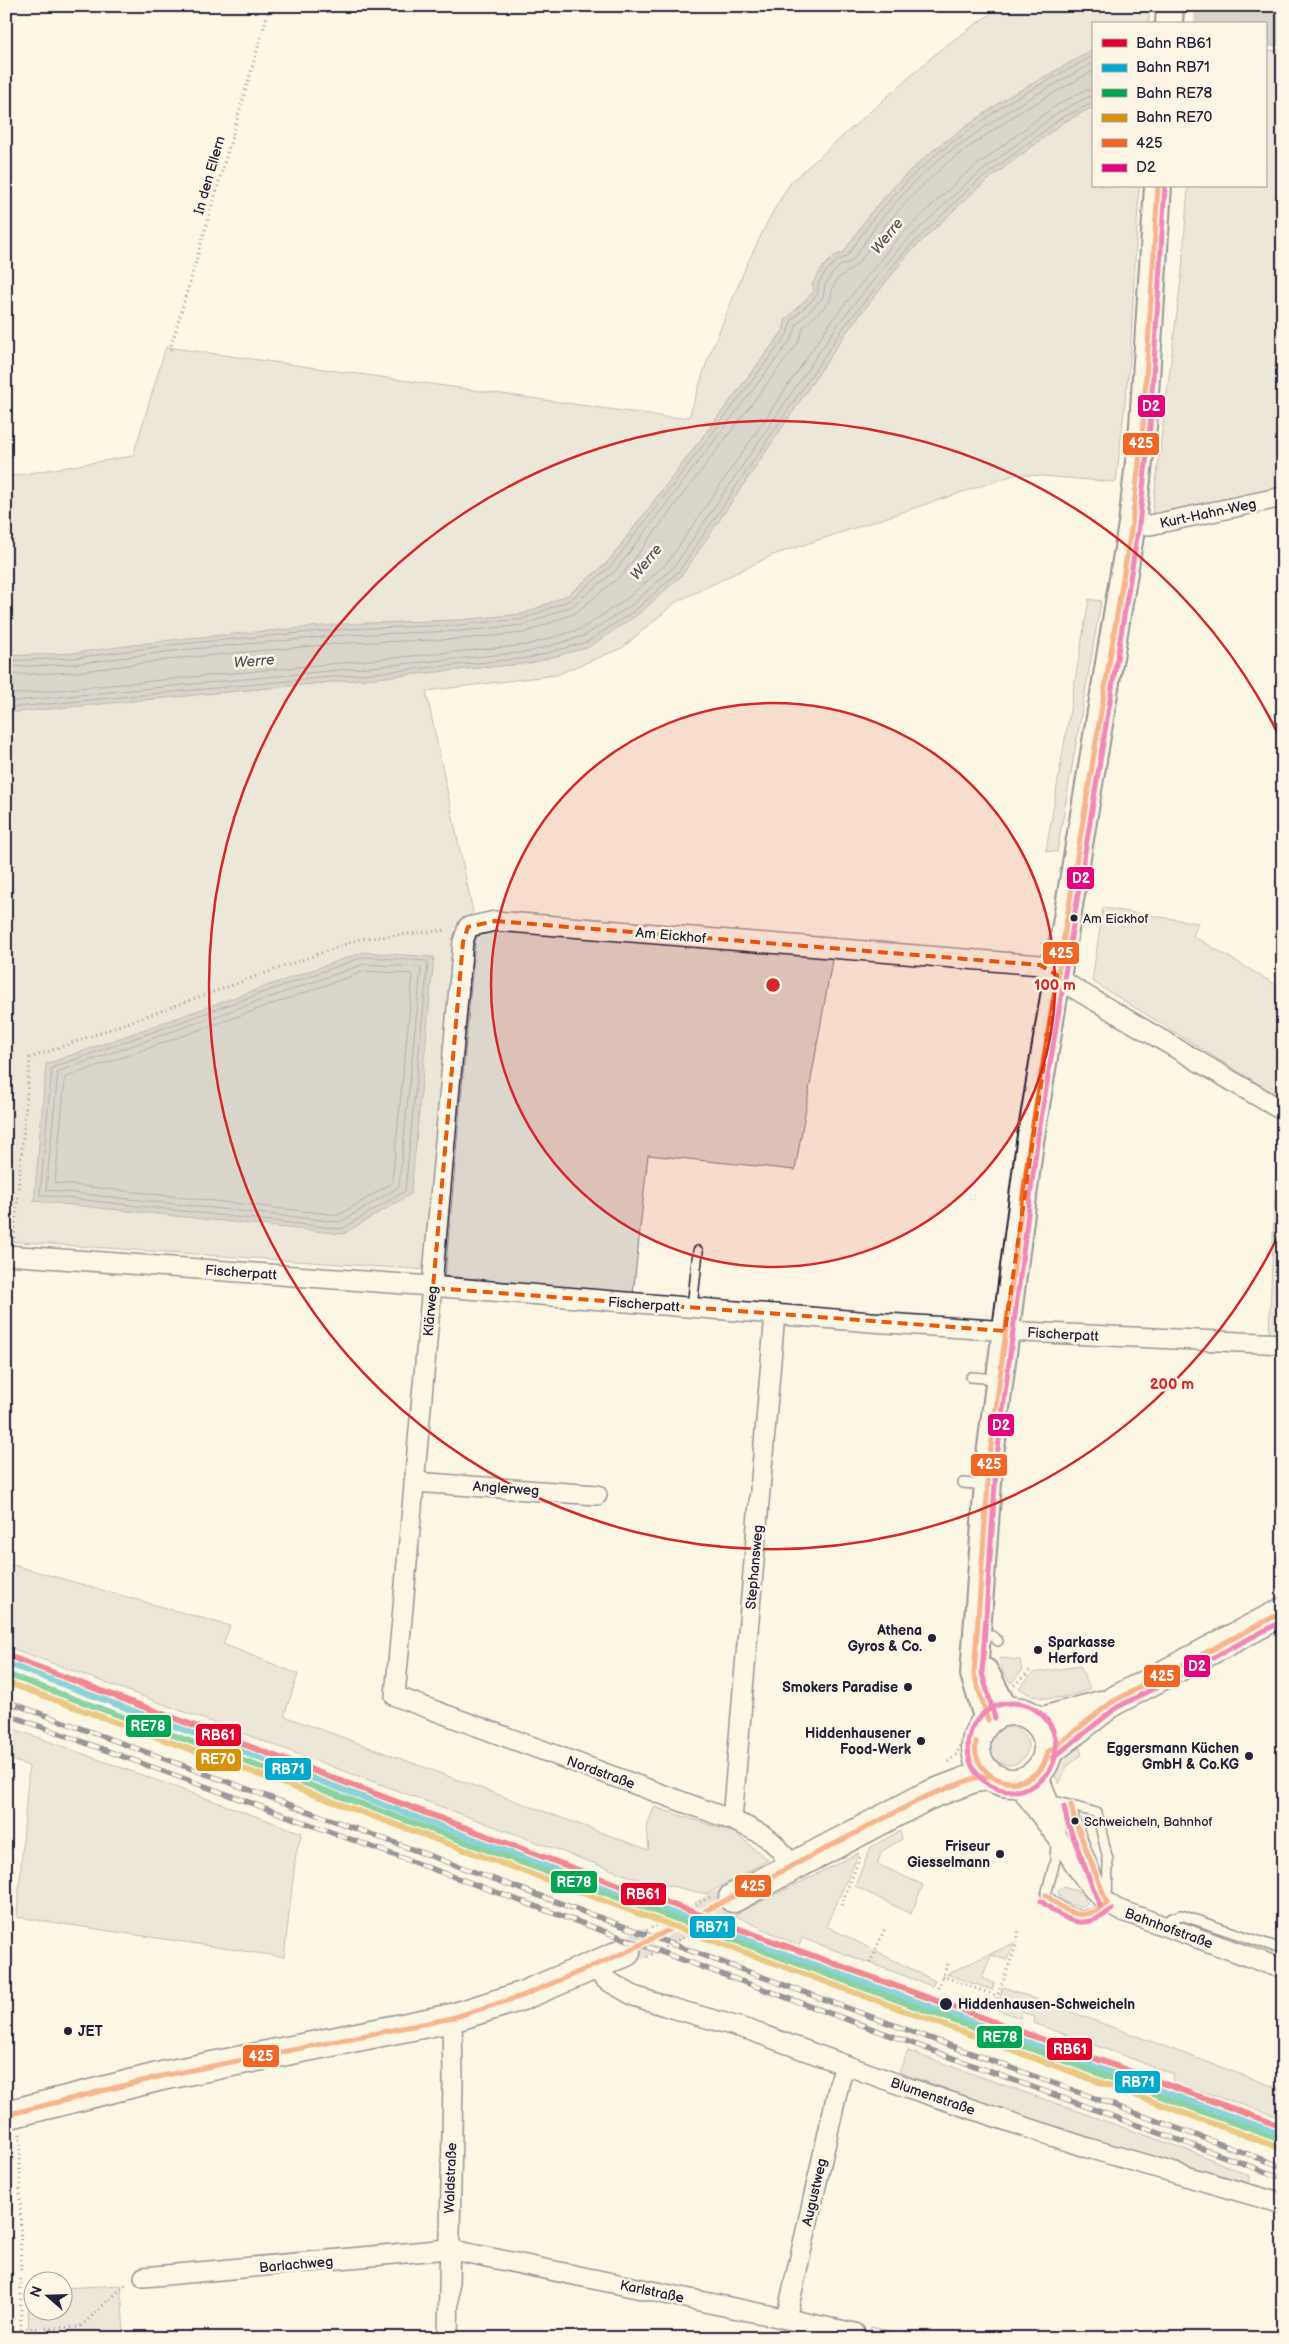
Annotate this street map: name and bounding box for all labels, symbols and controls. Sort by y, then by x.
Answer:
legend [1092,22,1266,188]
text: Bahn RB61 [1136,34,1211,53]
text: Bahn RB71 [1136,58,1210,77]
text: Bahn RE78 [1136,84,1212,103]
text: Bahn RE70 [1136,108,1212,127]
street label: In den Ellern [190,134,229,216]
text: 425 [1136,134,1163,153]
text: D2 [1136,158,1156,177]
water label: Werre [867,214,908,258]
line badge: D2 [1137,394,1166,418]
text: D2 [1142,398,1161,415]
line badge: 425 [1122,432,1160,456]
text: 425 [1129,435,1153,452]
street label: Kurt-Hahn-Weg [1158,495,1258,532]
water label: Werre [626,540,667,584]
water label: Werre [233,650,276,673]
line badge: D2 [1066,866,1095,890]
text: D2 [1072,870,1091,887]
place label: Am Eickhof [1083,911,1149,927]
marker: Am Eickhof [1069,913,1079,923]
street label: Am Eickhof [635,924,708,947]
line badge: 425 [1042,941,1080,965]
text: 425 [1049,945,1073,962]
centre of rings [764,976,782,994]
text: 100 m [1034,976,1076,995]
street label: Fischerpatt [205,1262,278,1284]
street label: Klärweg [420,1285,441,1337]
street label: Fischerpatt [608,1294,681,1316]
street label: Fischerpatt [1027,1324,1100,1345]
text: 200 m [1150,1375,1194,1394]
line badge: D2 [987,1413,1015,1437]
text: D2 [992,1417,1011,1434]
line badge: 425 [970,1453,1008,1477]
text: 425 [977,1456,1001,1473]
street label: Anglerweg [472,1478,540,1499]
street label: Stephansweg [742,1524,767,1610]
place label: Athena Gyros & Co. [848,1622,922,1655]
marker: Athena Gyros & Co. [926,1632,938,1644]
place label: Sparkasse Herford [1048,1634,1115,1667]
marker: Sparkasse Herford [1032,1644,1044,1656]
line badge: D2 [1183,1654,1211,1678]
text: D2 [1188,1658,1207,1675]
line badge: 425 [1143,1664,1181,1688]
text: 425 [1150,1668,1174,1685]
place label: Smokers Paradise [782,1679,898,1696]
marker: Smokers Paradise [902,1681,914,1693]
line badge: RE78 [125,1714,172,1738]
text: RE78 [131,1718,165,1735]
line badge: RB61 [195,1723,242,1747]
place label: Hiddenhausener Food-Werk [805,1725,912,1758]
text: RB61 [201,1727,235,1744]
marker: Hiddenhausener Food-Werk [915,1735,927,1747]
place label: Eggersmann Küchen GmbH & Co.KG [1106,1740,1239,1773]
line badge: RE70 [195,1748,242,1772]
marker: Eggersmann Küchen GmbH & Co.KG [1243,1750,1255,1762]
text: RE70 [200,1751,236,1768]
street label: Nordstraße [564,1752,637,1793]
line badge: RB71 [264,1757,312,1781]
text: RB71 [271,1761,305,1778]
place label: Schweicheln, Bahnhof [1084,1814,1213,1830]
marker: Schweicheln, Bahnhof [1070,1816,1080,1826]
place label: Friseur Giesselmann [907,1838,990,1871]
marker: Friseur Giesselmann [994,1848,1006,1860]
line badge: RE78 [550,1870,598,1894]
text: RE78 [557,1874,591,1891]
line badge: 425 [734,1874,772,1898]
text: 425 [741,1878,765,1895]
line badge: RB61 [620,1882,667,1906]
text: RB61 [626,1886,660,1903]
street label: Bahnhofstraße [1122,1905,1215,1952]
line badge: RB71 [689,1915,736,1939]
text: RB71 [695,1919,729,1936]
marker: Hiddenhausen-Schweicheln [938,1996,954,2012]
place label: Hiddenhausen-Schweicheln [958,1996,1135,2013]
place label: JET [78,2023,103,2040]
marker: JET [62,2025,74,2037]
line badge: RE78 [976,2025,1023,2049]
text: RE78 [983,2029,1017,2046]
line badge: RB61 [1046,2037,1093,2061]
text: RB61 [1053,2041,1087,2058]
line badge: 425 [242,2044,280,2068]
text: 425 [249,2048,273,2065]
line badge: RB71 [1114,2070,1161,2094]
street label: Blumenstraße [888,2074,977,2119]
text: RB71 [1121,2074,1155,2091]
street label: Waldstraße [441,2142,460,2214]
street label: Augustweg [798,2157,831,2228]
street label: Barlachweg [258,2253,334,2276]
north arrow [22,2272,72,2322]
street label: Karlstraße [618,2276,685,2307]
text: N [26,2284,46,2300]

